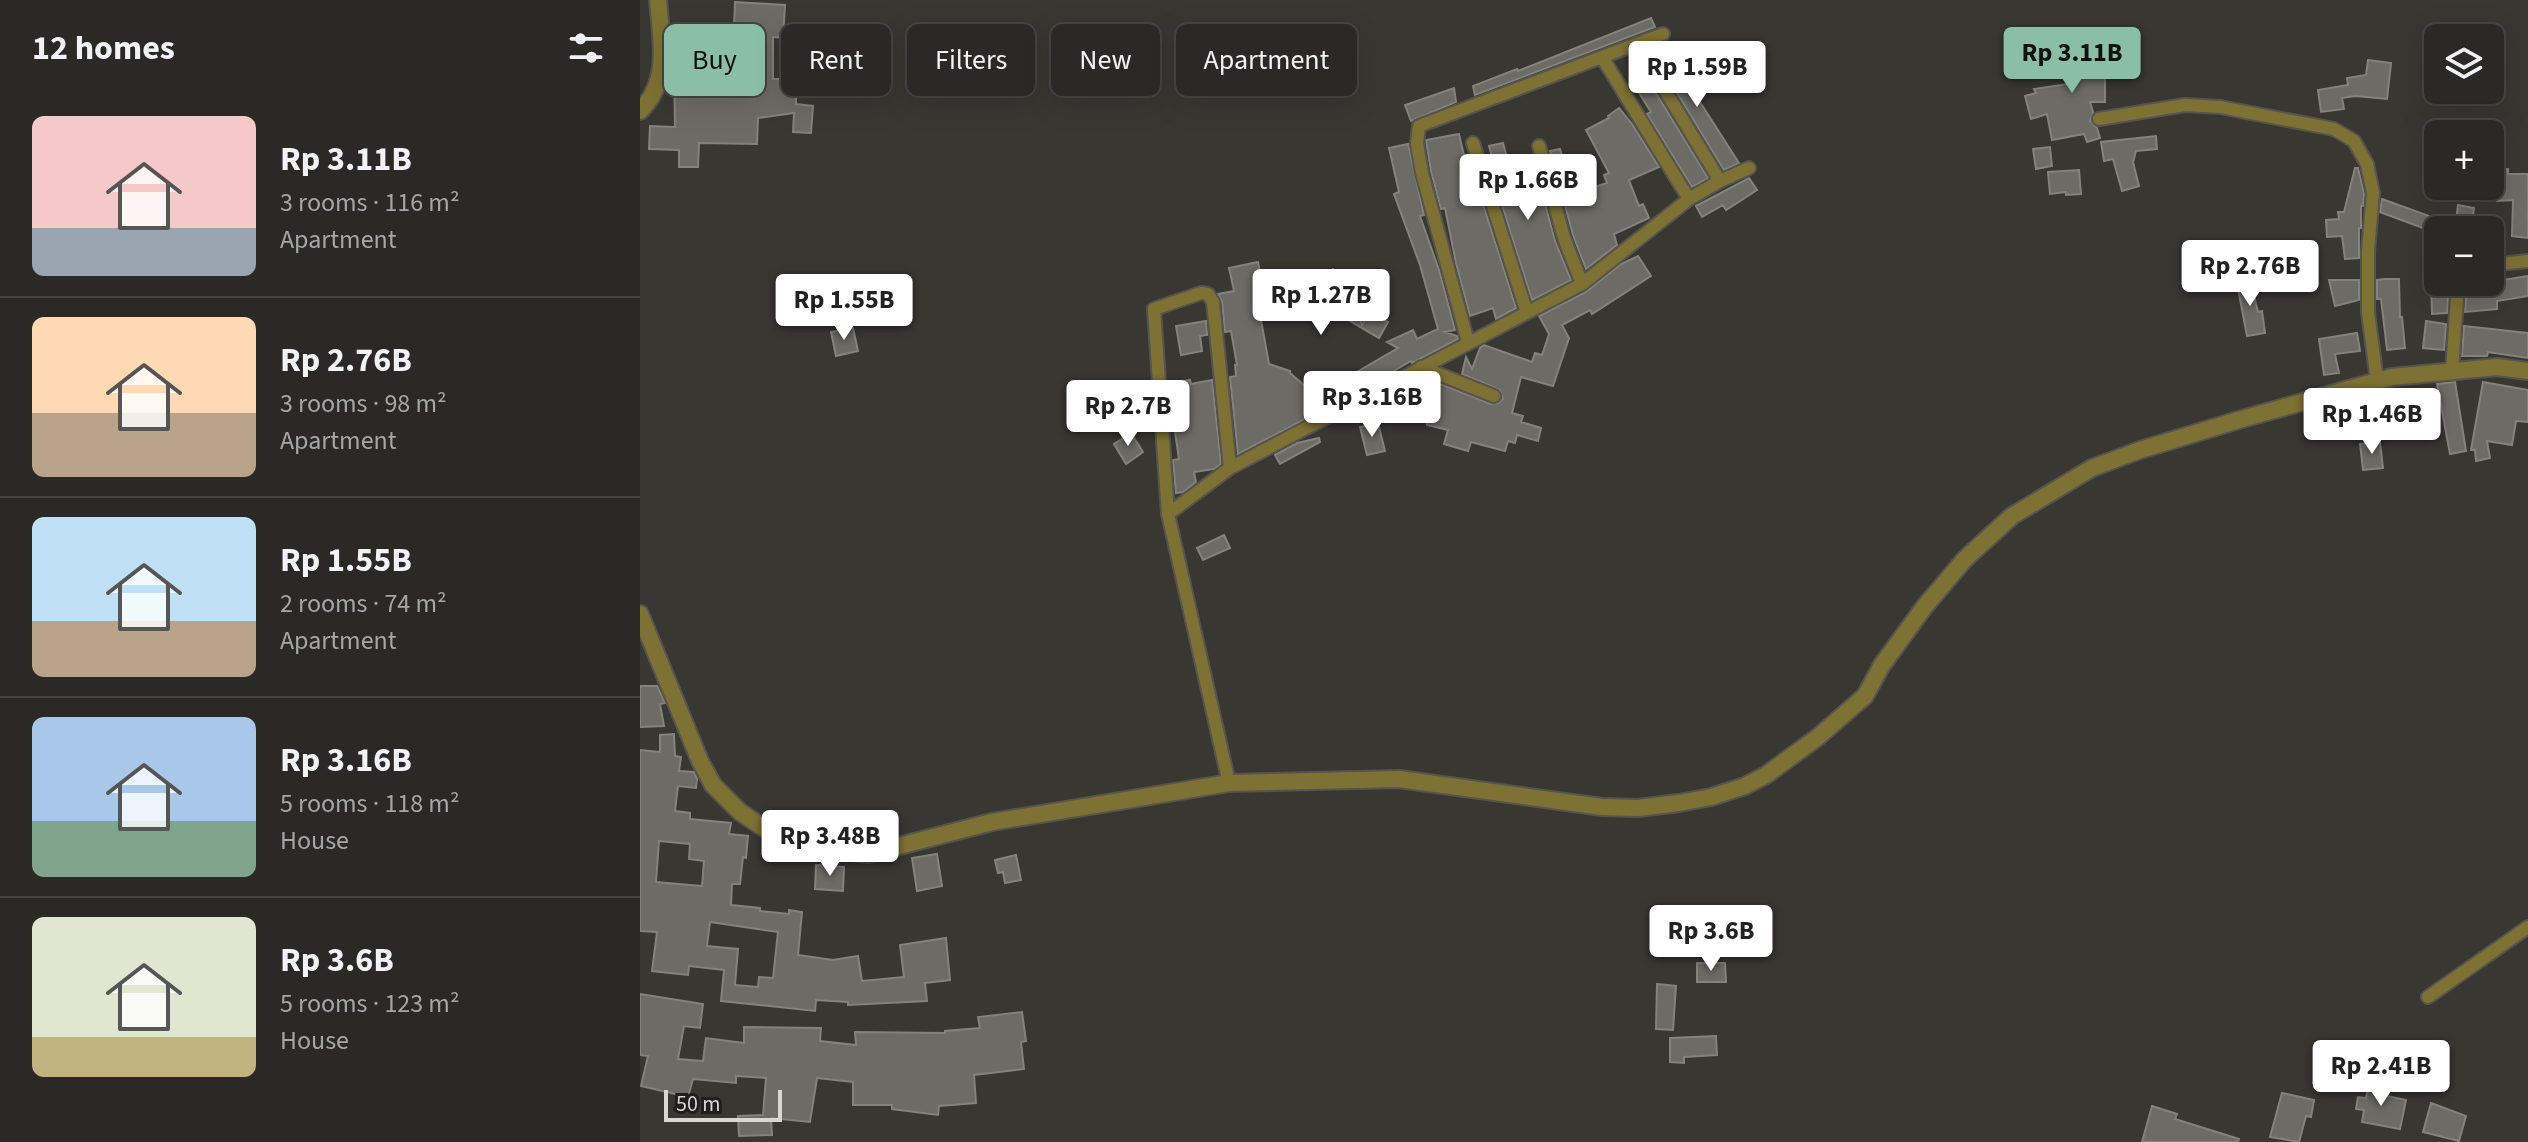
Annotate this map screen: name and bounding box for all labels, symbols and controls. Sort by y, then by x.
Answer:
text: 12 homes [32,24,175,73]
chip: Buy [664,24,765,96]
chip: Rent [781,24,891,96]
chip: Filters [907,24,1035,96]
chip: New [1051,24,1160,96]
chip: Apartment [1176,24,1357,96]
map controls [2424,24,2504,296]
button: layers [2424,24,2504,104]
icon: filters [564,26,608,70]
pin: Rp 3.11B [1989,27,2155,95]
text: Rp 3.11B [2022,34,2122,71]
pin: Rp 1.59B [1614,41,1780,109]
text: Rp 1.59B [1647,48,1747,85]
button: + [2424,120,2504,200]
text: Rp 3.11B [280,135,412,184]
icon: home [96,148,192,244]
pin: Rp 1.66B [1445,154,1611,222]
text: Rp 1.66B [1478,161,1578,198]
text: 3 rooms · 116 m² [280,184,459,221]
button: − [2424,216,2504,296]
text: Apartment [280,221,397,258]
pin: Rp 2.76B [2167,240,2333,308]
text: Rp 2.76B [2200,247,2300,284]
pin: Rp 1.27B [1238,269,1404,337]
pin: Rp 1.55B [761,274,927,342]
text: Rp 1.27B [1271,276,1371,313]
text: Rp 1.55B [794,281,894,318]
text: Rp 2.76B [280,336,412,385]
icon: home [96,349,192,445]
pin: Rp 3.16B [1289,371,1455,439]
text: Rp 3.16B [1322,378,1422,415]
pin: Rp 2.7B [1054,380,1202,448]
text: 3 rooms · 98 m² [280,385,447,422]
text: Rp 2.7B [1084,387,1172,424]
pin: Rp 1.46B [2289,388,2455,456]
text: Rp 1.46B [2322,395,2422,432]
text: Apartment [280,422,397,459]
text: Rp 1.55B [280,536,412,585]
icon: home [96,549,192,645]
text: 2 rooms · 74 m² [280,585,447,622]
text: Apartment [280,622,397,659]
text: Rp 3.16B [280,736,412,785]
icon: home [96,749,192,845]
text: 5 rooms · 118 m² [280,785,459,822]
pin: Rp 3.48B [747,810,913,878]
text: Rp 3.48B [780,817,880,854]
text: House [280,822,349,859]
pin: Rp 3.6B [1637,905,1785,973]
text: Rp 3.6B [1667,912,1755,949]
text: Rp 3.6B [280,936,394,985]
icon: home [96,949,192,1045]
text: 5 rooms · 123 m² [280,985,459,1022]
text: House [280,1022,349,1059]
pin: Rp 2.41B [2298,1040,2464,1108]
text: Rp 2.41B [2331,1047,2431,1084]
scale bar [664,1086,782,1122]
text: 50 m [676,1088,721,1120]

